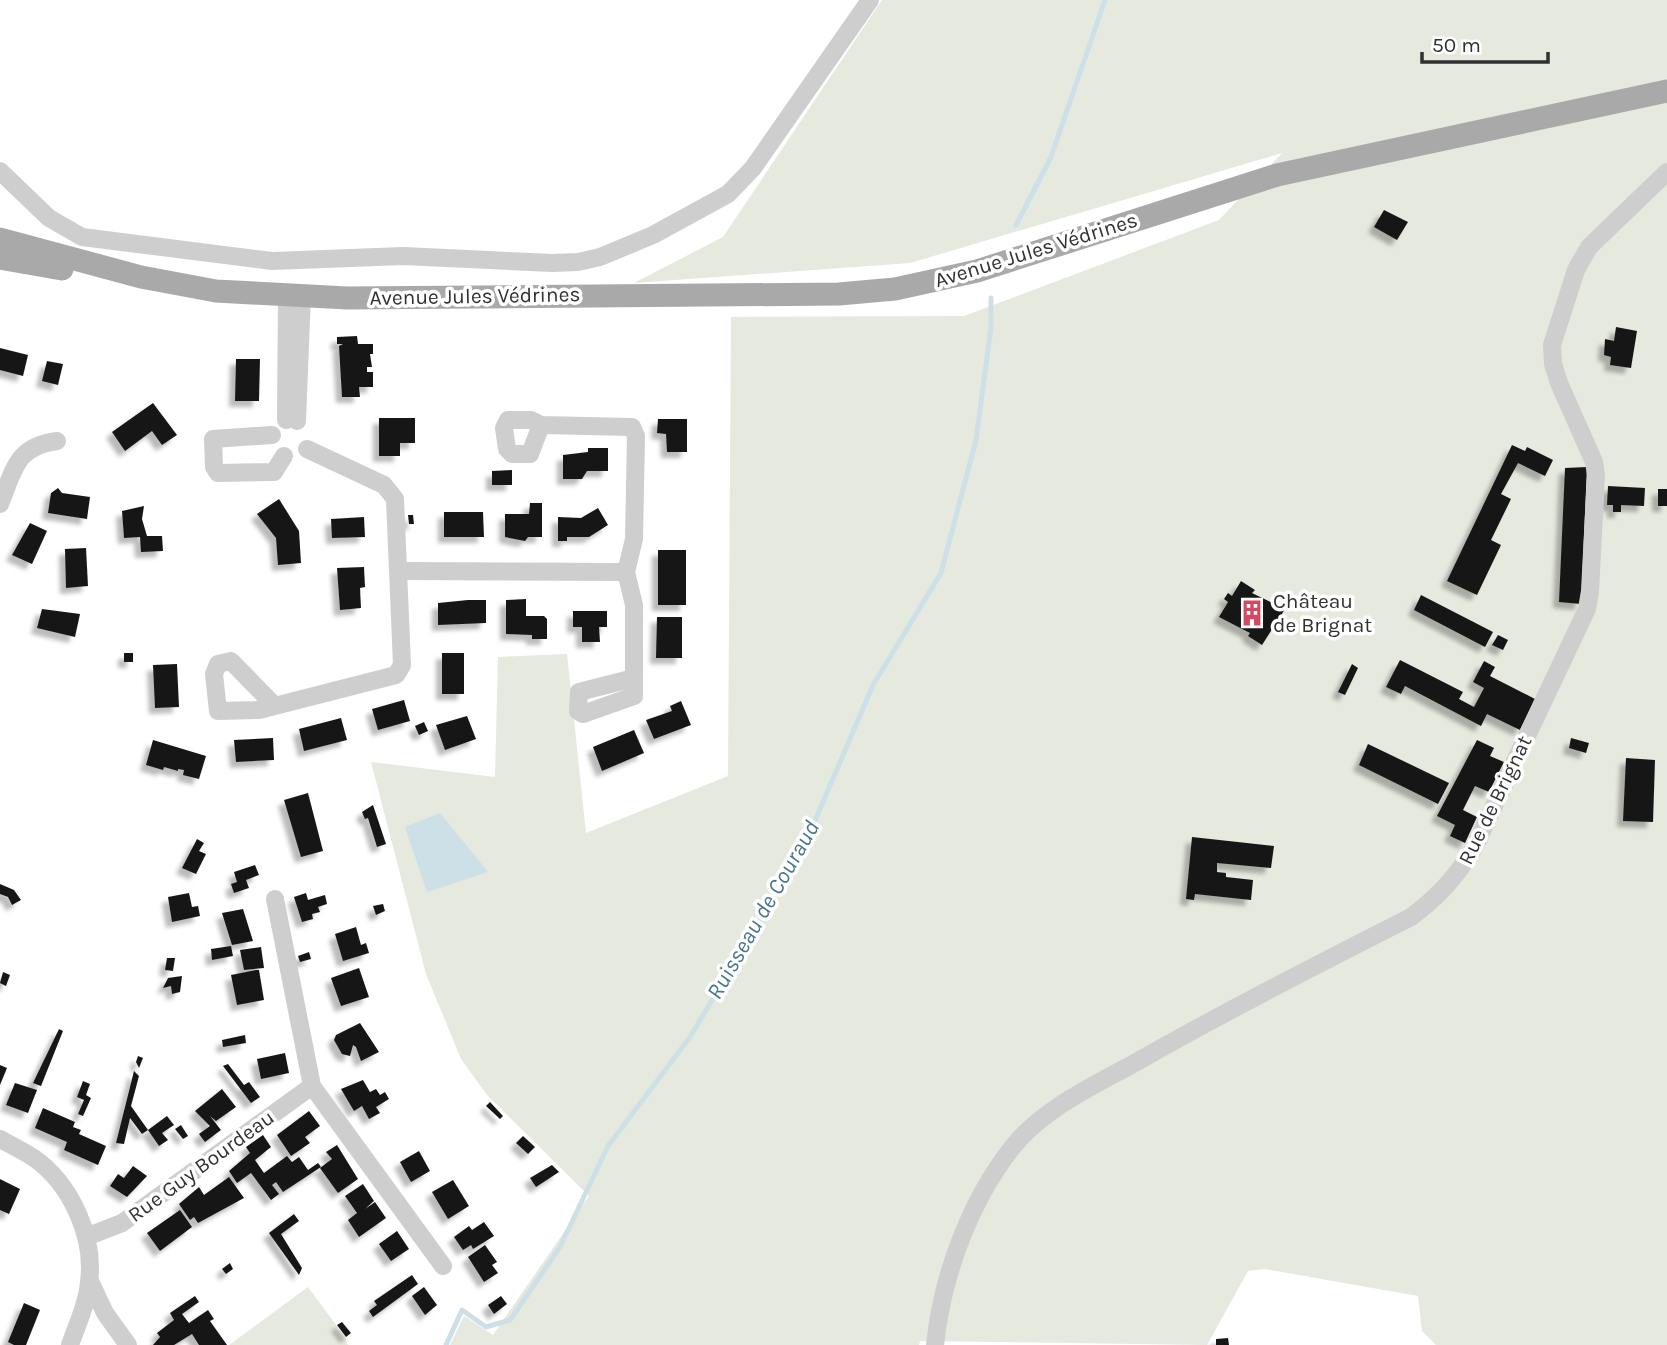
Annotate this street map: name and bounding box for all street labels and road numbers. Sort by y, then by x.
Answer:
street label: Avenue Jules Védrines [932,208,1140,292]
street label: Avenue Jules Védrines [369,282,581,310]
street label: Rue de Brignat [1453,732,1537,868]
street label: Rue Guy Bourdeau [123,1105,279,1227]

